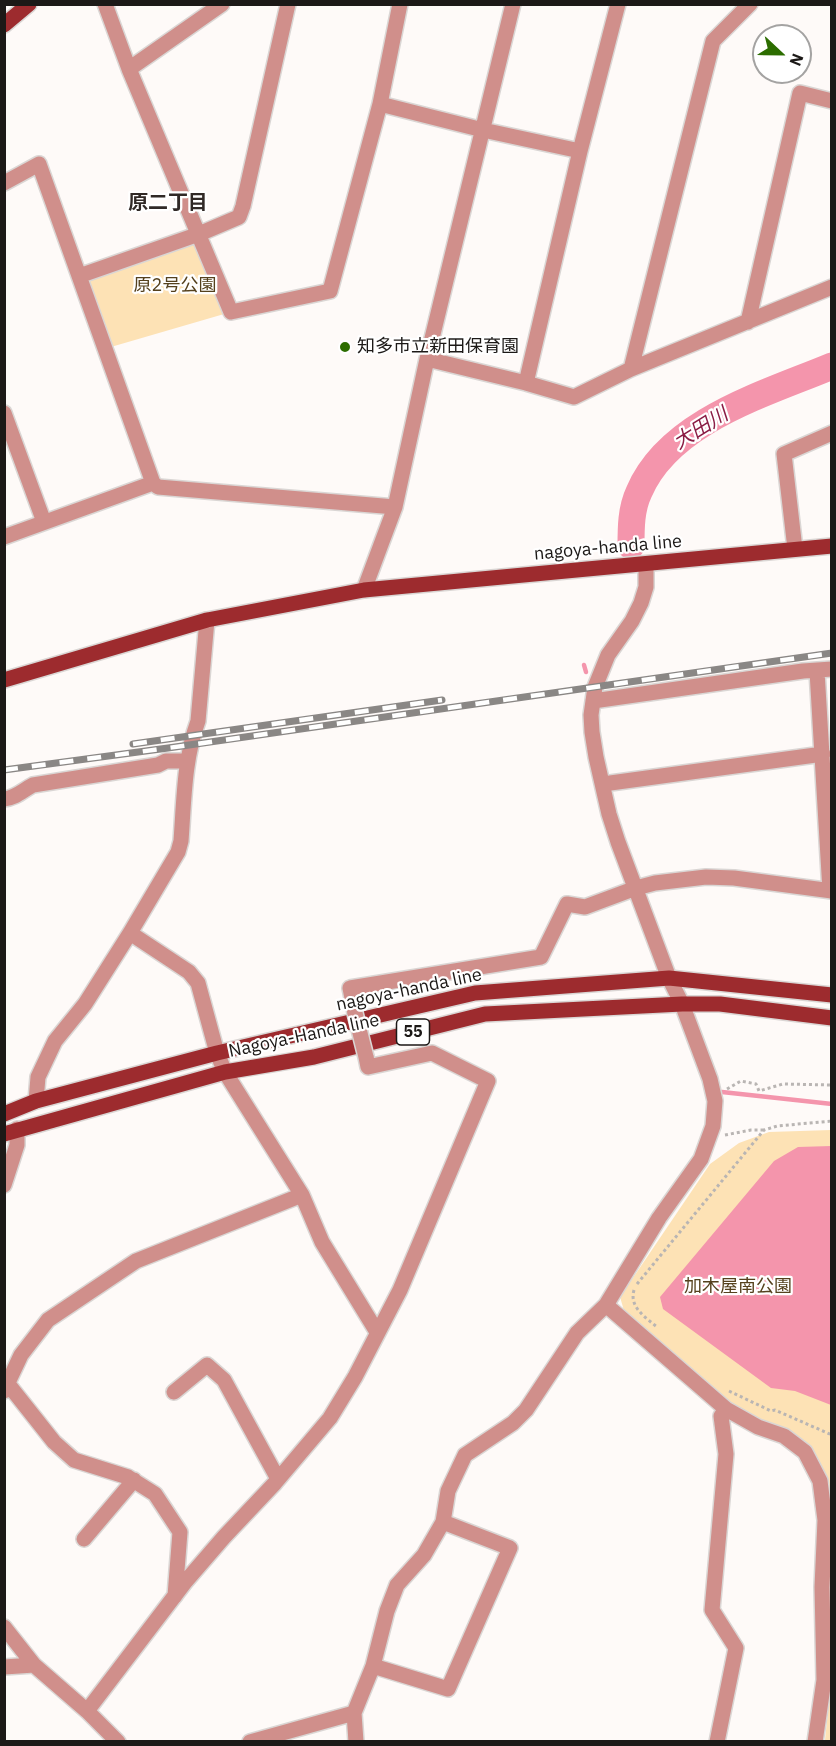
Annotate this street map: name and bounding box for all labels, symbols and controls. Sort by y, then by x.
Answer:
north arrow [752,24,812,84]
text: N [785,51,808,69]
district label: 原二丁目 [128,191,208,215]
park label: 原2号公園 [134,275,216,297]
place label: 知多市立新田保育園 [357,336,519,358]
marker: 知多市立新田保育園 [338,340,352,354]
water label: 大田川 [669,403,733,455]
street label: nagoya-handa line [533,531,683,565]
street label: nagoya-handa line [334,964,484,1016]
street label: Nagoya-Handa line [227,1009,381,1063]
road number: 55 [396,1019,430,1045]
park label: 加木屋南公園 [684,1276,792,1298]

